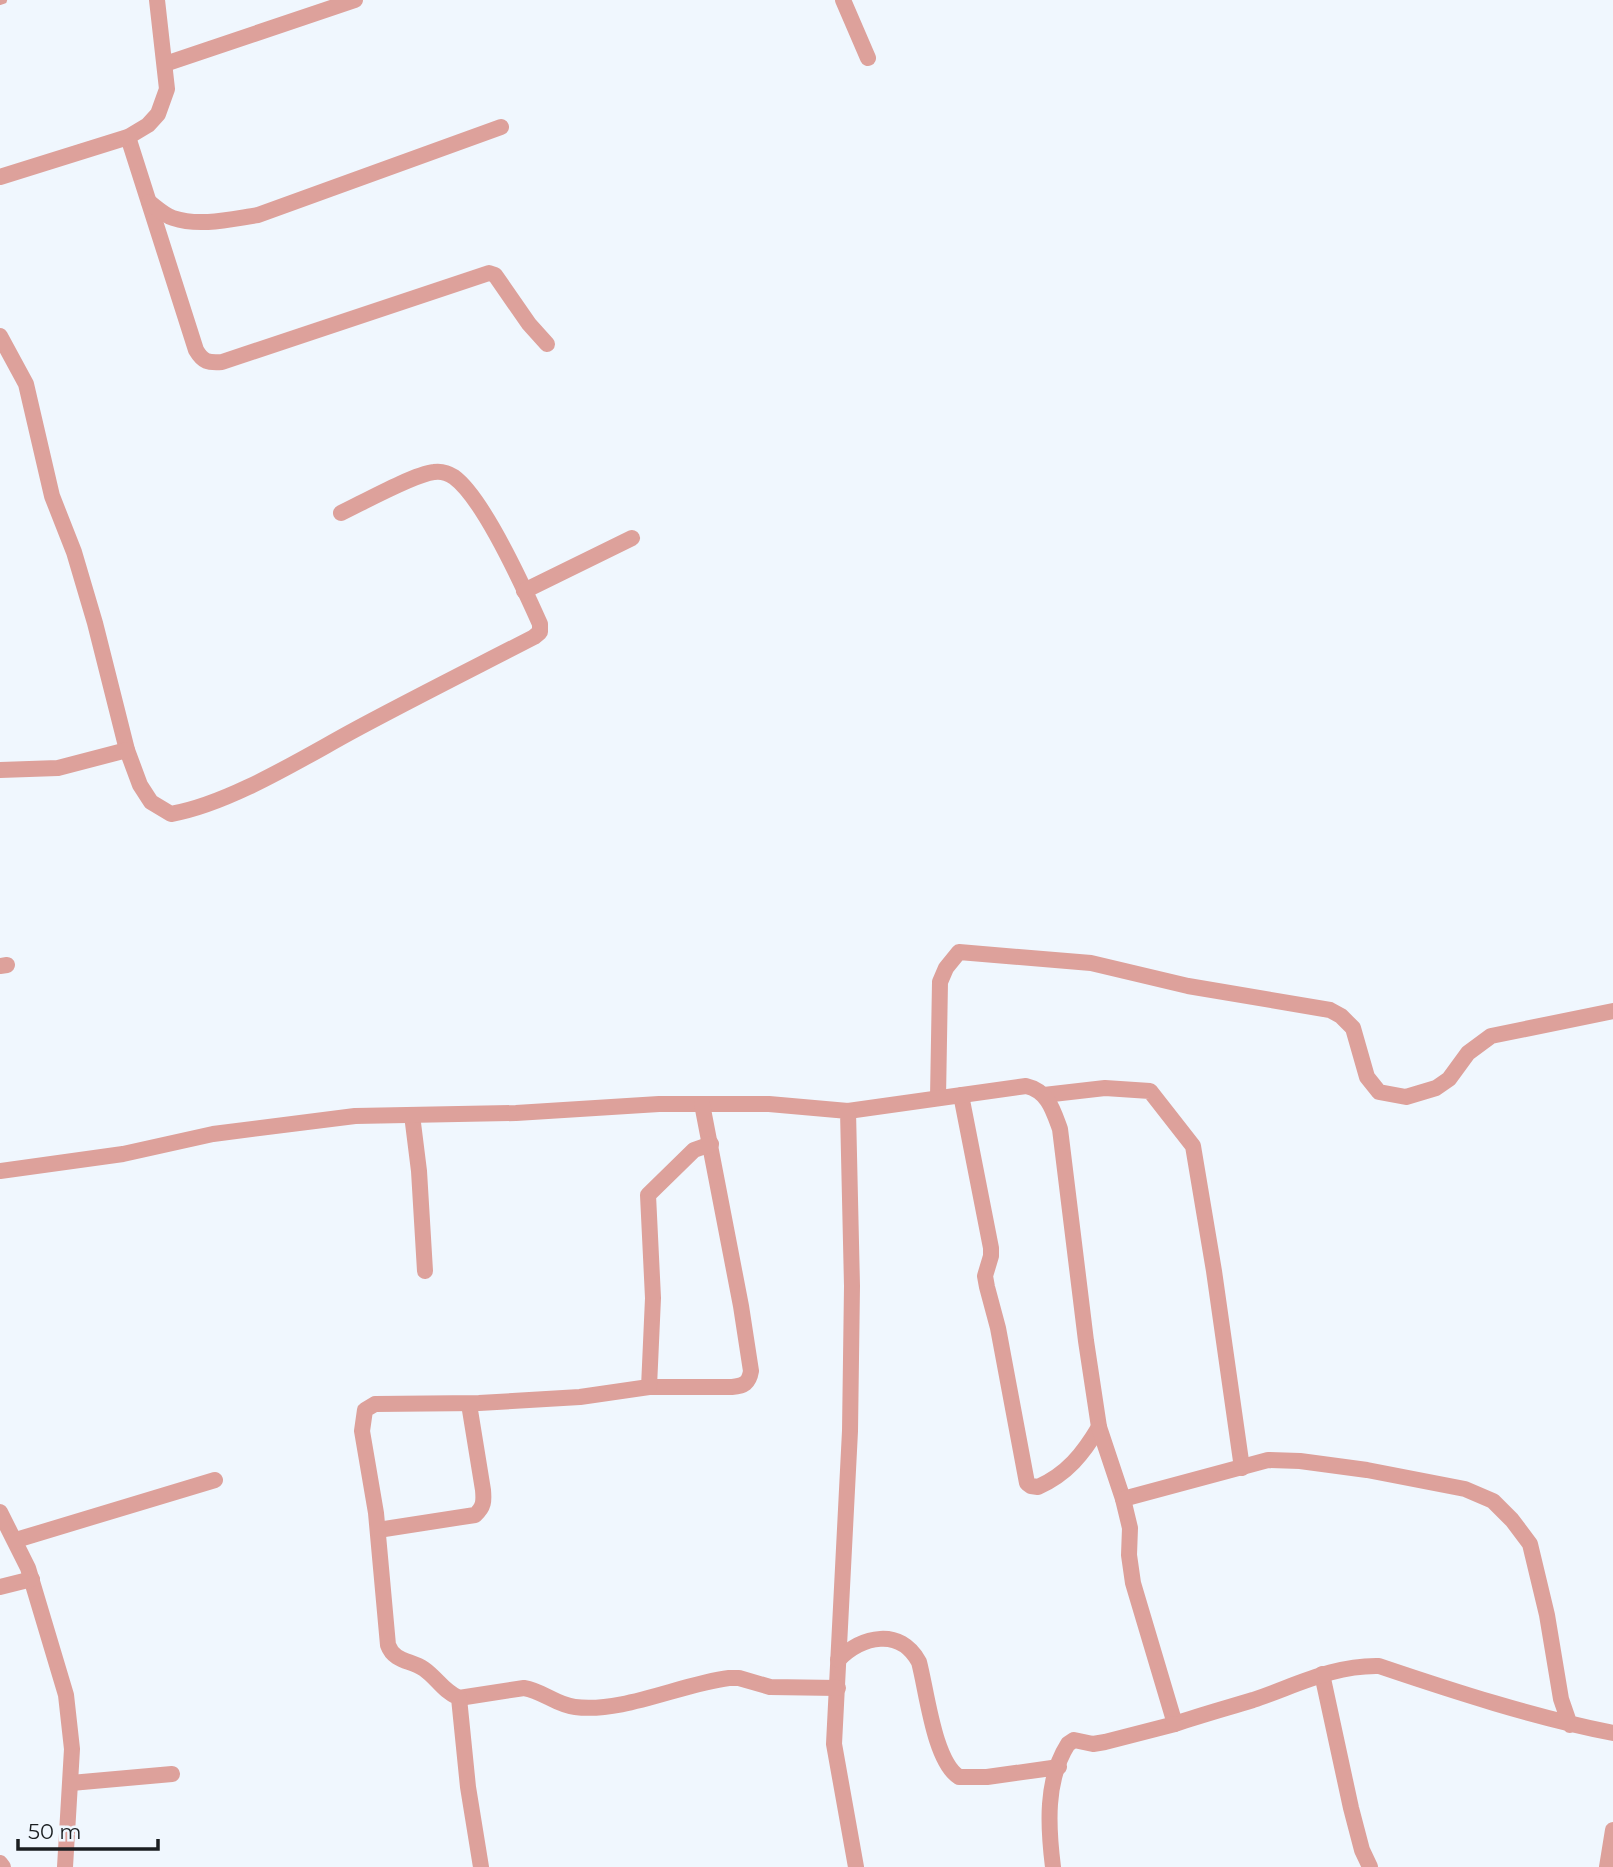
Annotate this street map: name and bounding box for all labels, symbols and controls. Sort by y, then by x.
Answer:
scale bar [18,1808,158,1852]
text: 50 m [28,1819,82,1844]

